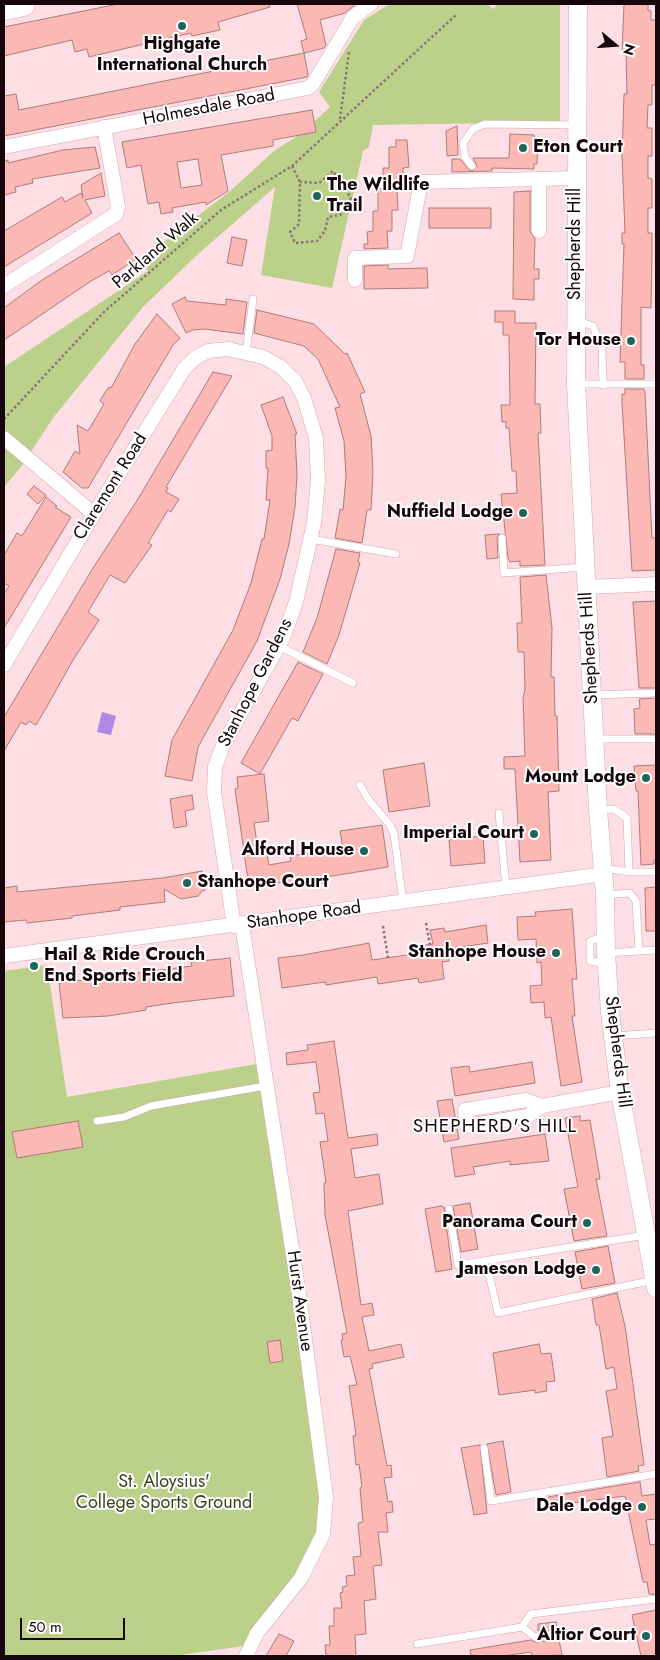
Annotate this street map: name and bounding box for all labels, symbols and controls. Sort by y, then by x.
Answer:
marker: Highgate International Church [176,20,188,32]
north arrow [590,20,640,70]
place label: Highgate International Church [97,34,267,76]
text: N [618,41,640,58]
street label: Holmesdale Road [141,85,277,131]
place label: Eton Court [533,137,623,159]
marker: Eton Court [517,142,529,154]
place label: The Wildlife Trail [327,175,429,218]
street label: Shepherds Hill [565,188,587,300]
marker: The Wildlife Trail [311,190,323,202]
street label: Parkland Walk [109,208,203,294]
place label: Tor House [536,330,621,352]
marker: Tor House [625,335,637,347]
street label: Claremont Road [69,429,153,545]
place label: Nuffield Lodge [387,502,513,524]
marker: Nuffield Lodge [517,507,529,519]
street label: Shepherds Hill [576,591,604,705]
street label: Stanhope Gardens [214,615,298,751]
place label: Mount Lodge [525,767,636,789]
marker: Mount Lodge [640,772,652,784]
place label: Imperial Court [403,823,524,845]
marker: Imperial Court [528,828,540,840]
place label: Alford House [242,840,354,862]
marker: Alford House [358,845,370,857]
place label: Stanhope Court [197,872,328,894]
marker: Stanhope Court [181,877,193,889]
street label: Stanhope Road [245,897,363,935]
place label: Stanhope House [408,942,546,964]
place label: Hail & Ride Crouch End Sports Field [44,945,205,988]
marker: Stanhope House [550,947,562,959]
marker: Hail & Ride Crouch End Sports Field [28,960,40,972]
street label: Shepherds Hill [599,995,635,1109]
district label: SHEPHERD'S HILL [411,1116,579,1138]
place label: Panorama Court [442,1212,577,1234]
marker: Panorama Court [581,1217,593,1229]
street label: Hurst Avenue [281,1249,317,1353]
place label: Jameson Lodge [458,1259,586,1281]
marker: Jameson Lodge [590,1264,602,1276]
park label: St. Aloysius' College Sports Ground [76,1472,252,1515]
place label: Dale Lodge [536,1496,632,1518]
marker: Dale Lodge [636,1501,648,1513]
scale bar [22,1608,128,1640]
text: 50 m [28,1616,62,1638]
place label: Altior Court [537,1625,636,1647]
marker: Altior Court [640,1630,652,1642]

